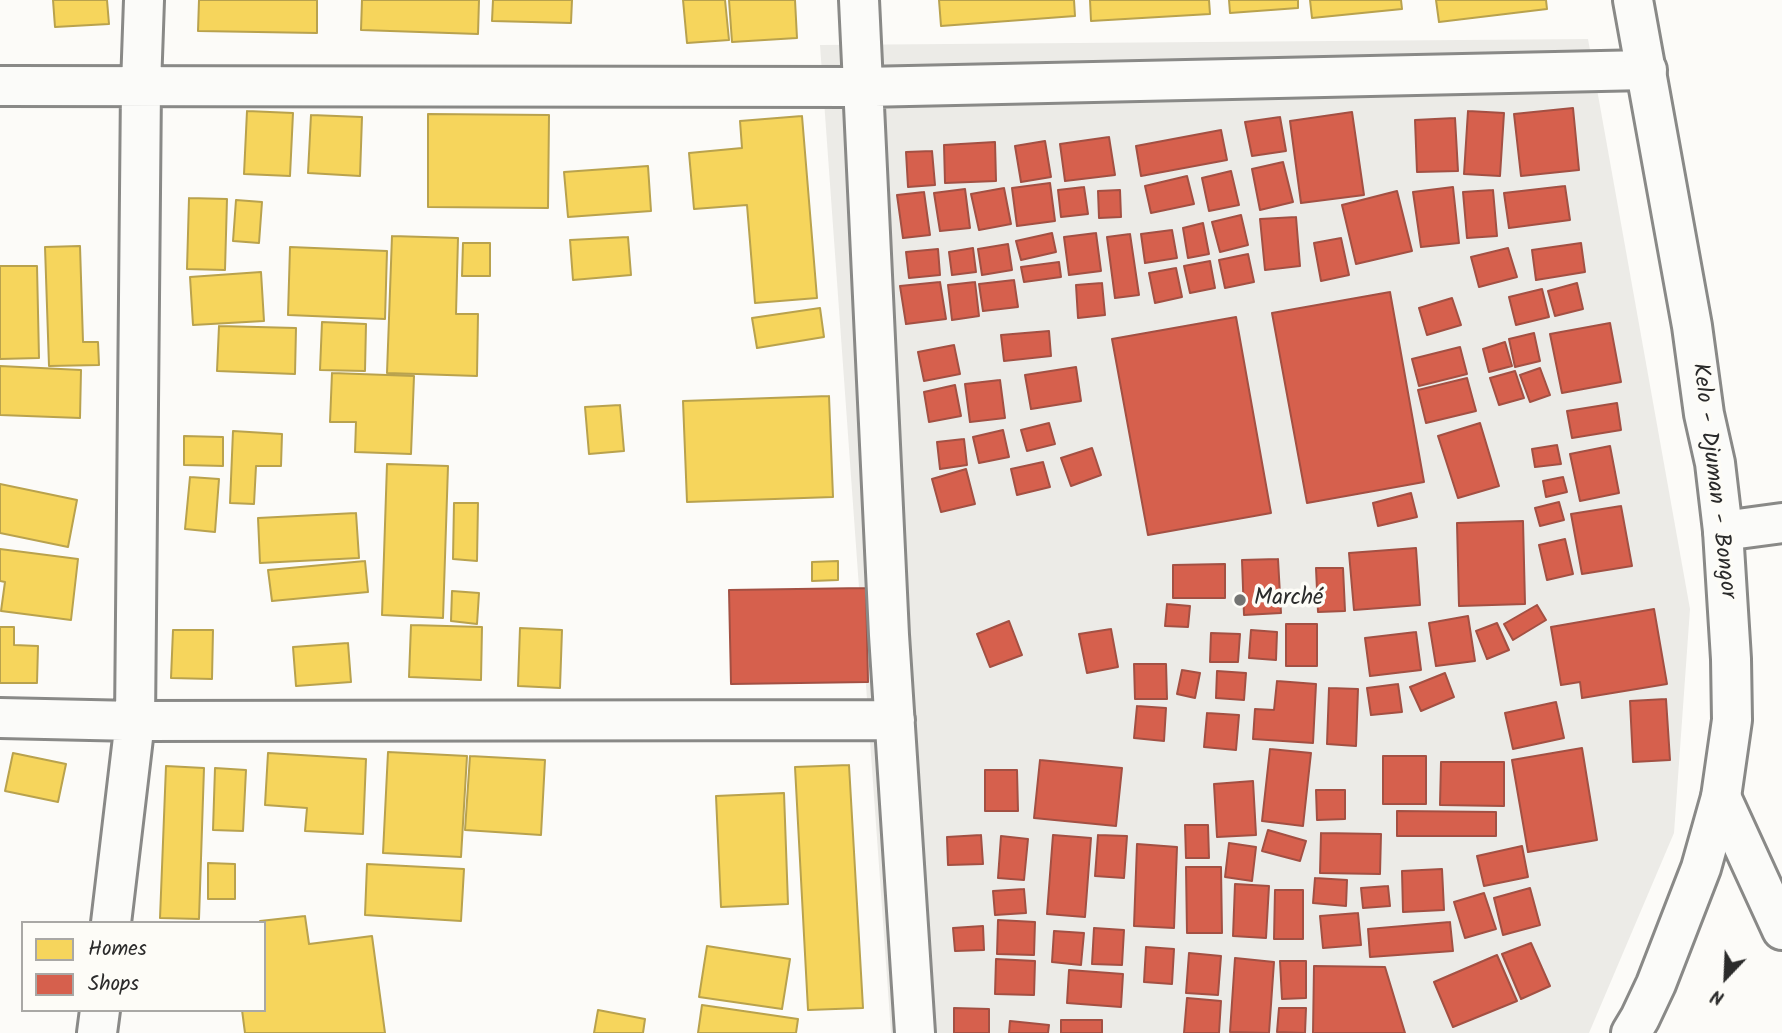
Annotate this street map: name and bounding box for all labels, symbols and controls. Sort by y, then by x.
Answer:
street label: Kelo - Djuman - Bongor [1684,362,1740,600]
place label: Marché [1254,586,1323,614]
marker: Marché [1232,592,1248,608]
legend [21,921,266,1012]
text: Homes [88,933,147,966]
north arrow [1691,942,1761,1012]
text: Shops [88,968,139,1001]
text: N [1706,980,1729,1012]

